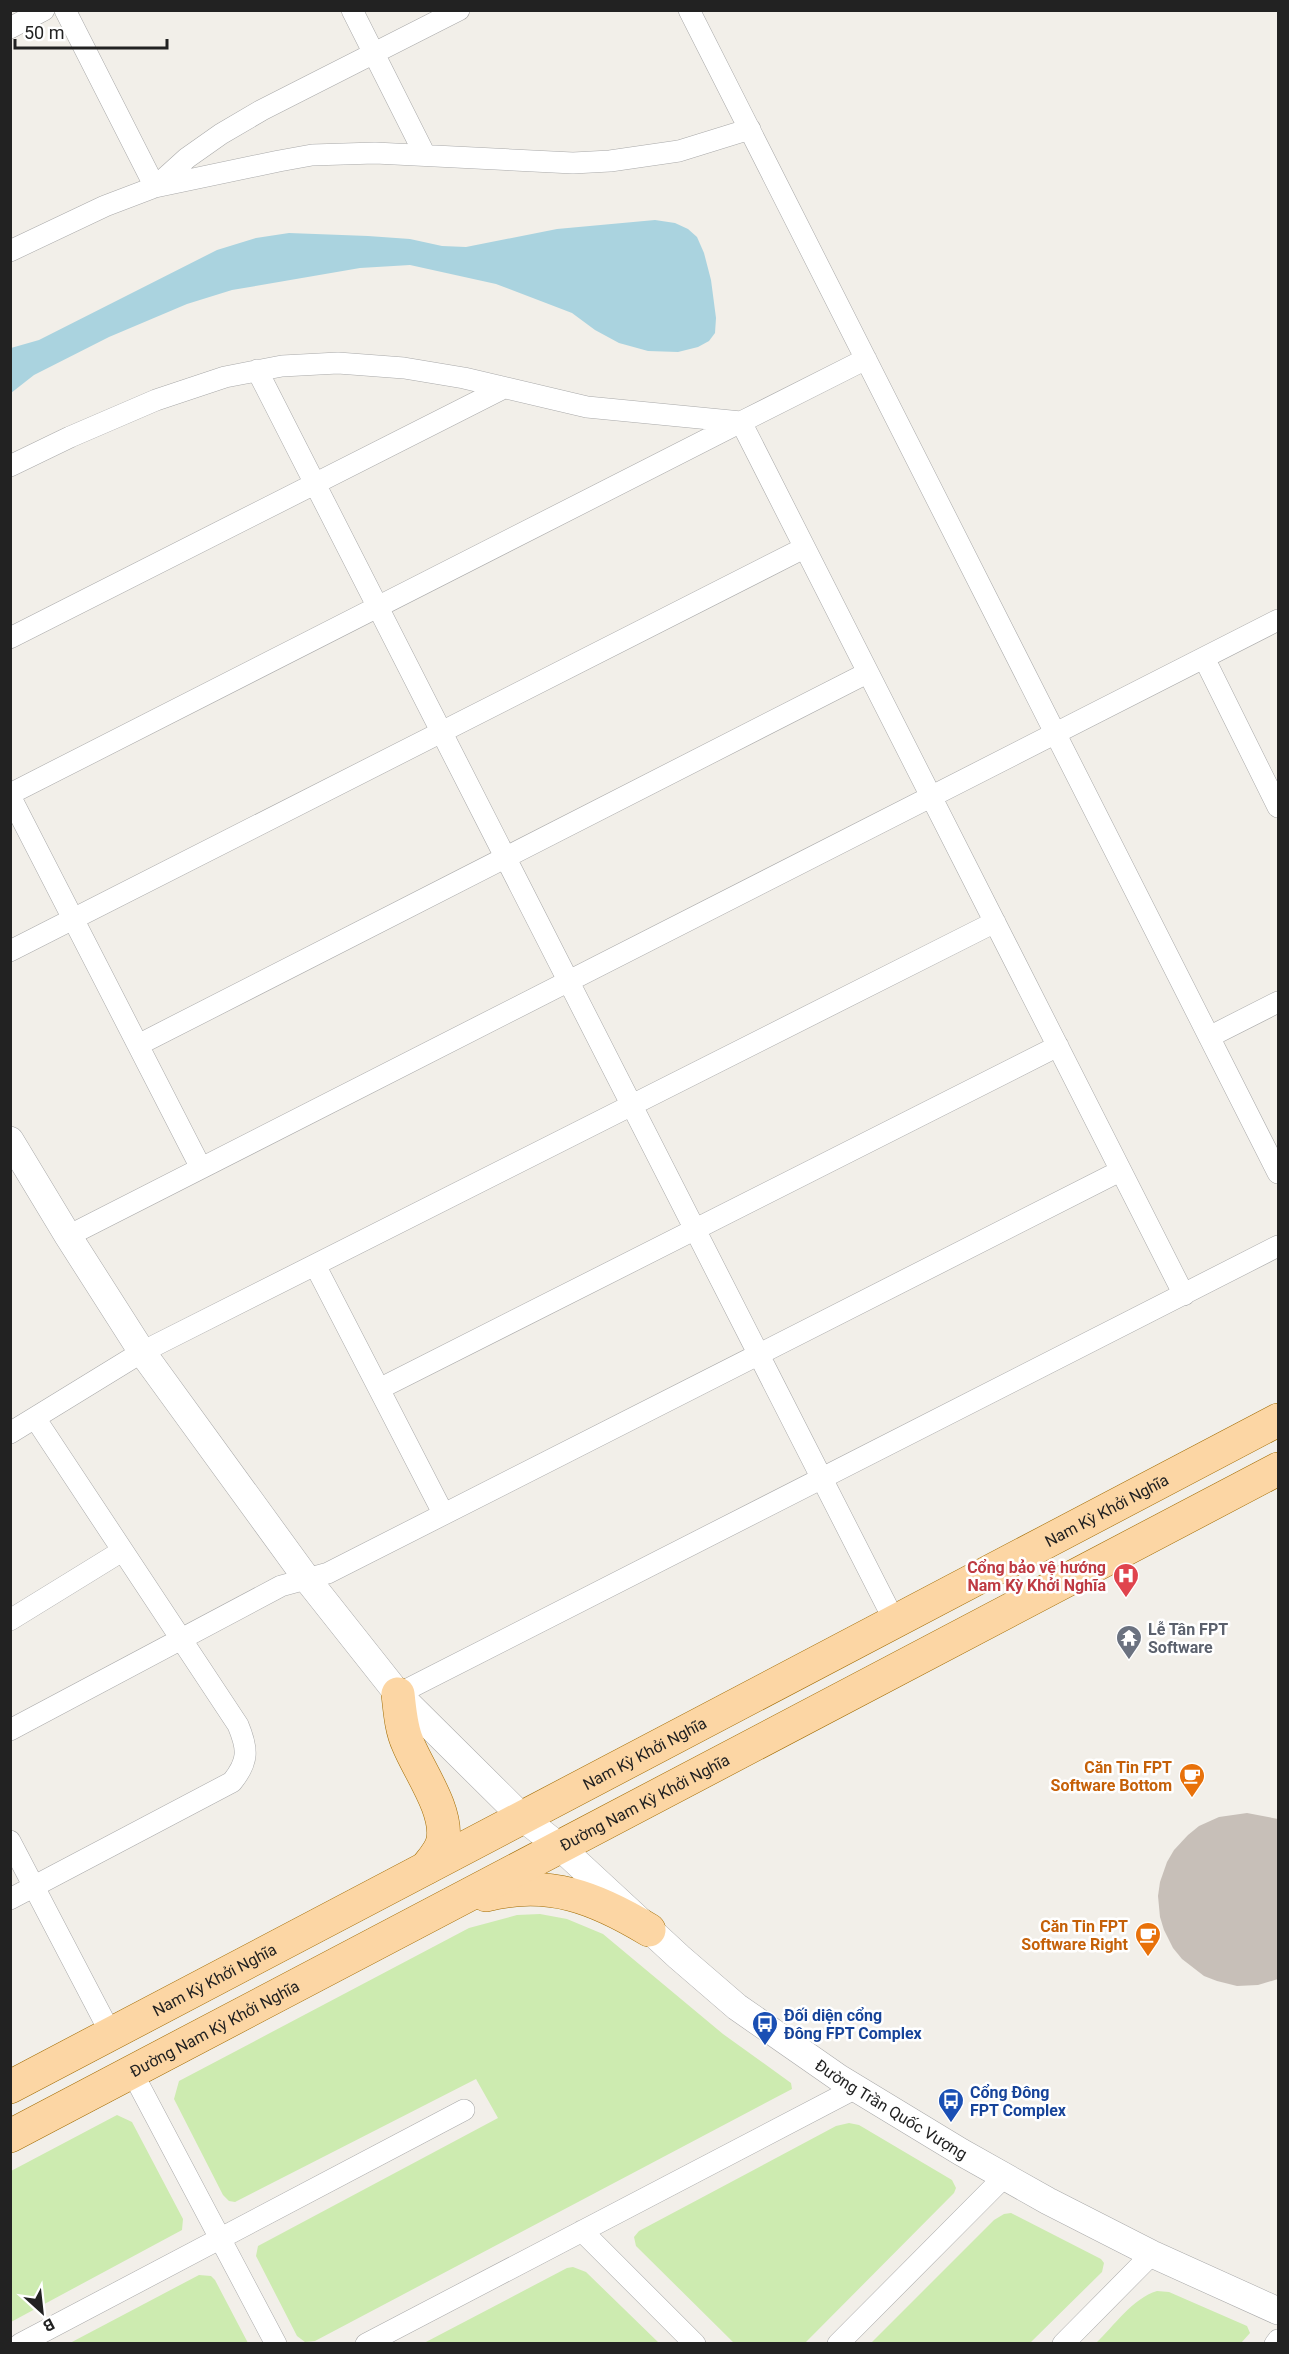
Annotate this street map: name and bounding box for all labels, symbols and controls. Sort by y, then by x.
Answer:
scale bar [15,12,166,50]
text: 50 m [24,22,64,43]
street label: Nam Kỳ Khởi Nghĩa [1041,1470,1172,1551]
place label: Cổng bảo vệ hướng Nam Kỳ Khởi Nghĩa [967,1558,1106,1595]
hospital icon: Cổng bảo vệ hướng Nam Kỳ Khởi Nghĩa [1111,1561,1141,1599]
place label: Lễ Tân FPT Software [1148,1620,1228,1657]
temple icon: Lễ Tân FPT Software [1114,1623,1144,1661]
street label: Nam Kỳ Khởi Nghĩa [579,1713,710,1794]
street label: Đường Nam Kỳ Khởi Nghĩa [557,1750,733,1855]
place label: Căn Tin FPT Software Bottom [1051,1758,1172,1795]
cafe icon: Căn Tin FPT Software Bottom [1177,1761,1207,1799]
place label: Căn Tin FPT Software Right [1021,1917,1129,1954]
cafe icon: Căn Tin FPT Software Right [1133,1920,1163,1958]
street label: Nam Kỳ Khởi Nghĩa [149,1939,280,2020]
street label: Đường Nam Kỳ Khởi Nghĩa [126,1976,302,2081]
place label: Đối diện cổng Đông FPT Complex [784,2006,923,2043]
bus stop icon: Đối diện cổng Đông FPT Complex [750,2009,780,2047]
street label: Đường Trần Quốc Vượng [812,2055,971,2163]
place label: Cổng Đông FPT Complex [970,2083,1067,2120]
bus stop icon: Cổng Đông FPT Complex [936,2086,966,2124]
north arrow [12,2282,72,2342]
text: B [40,2314,57,2336]

